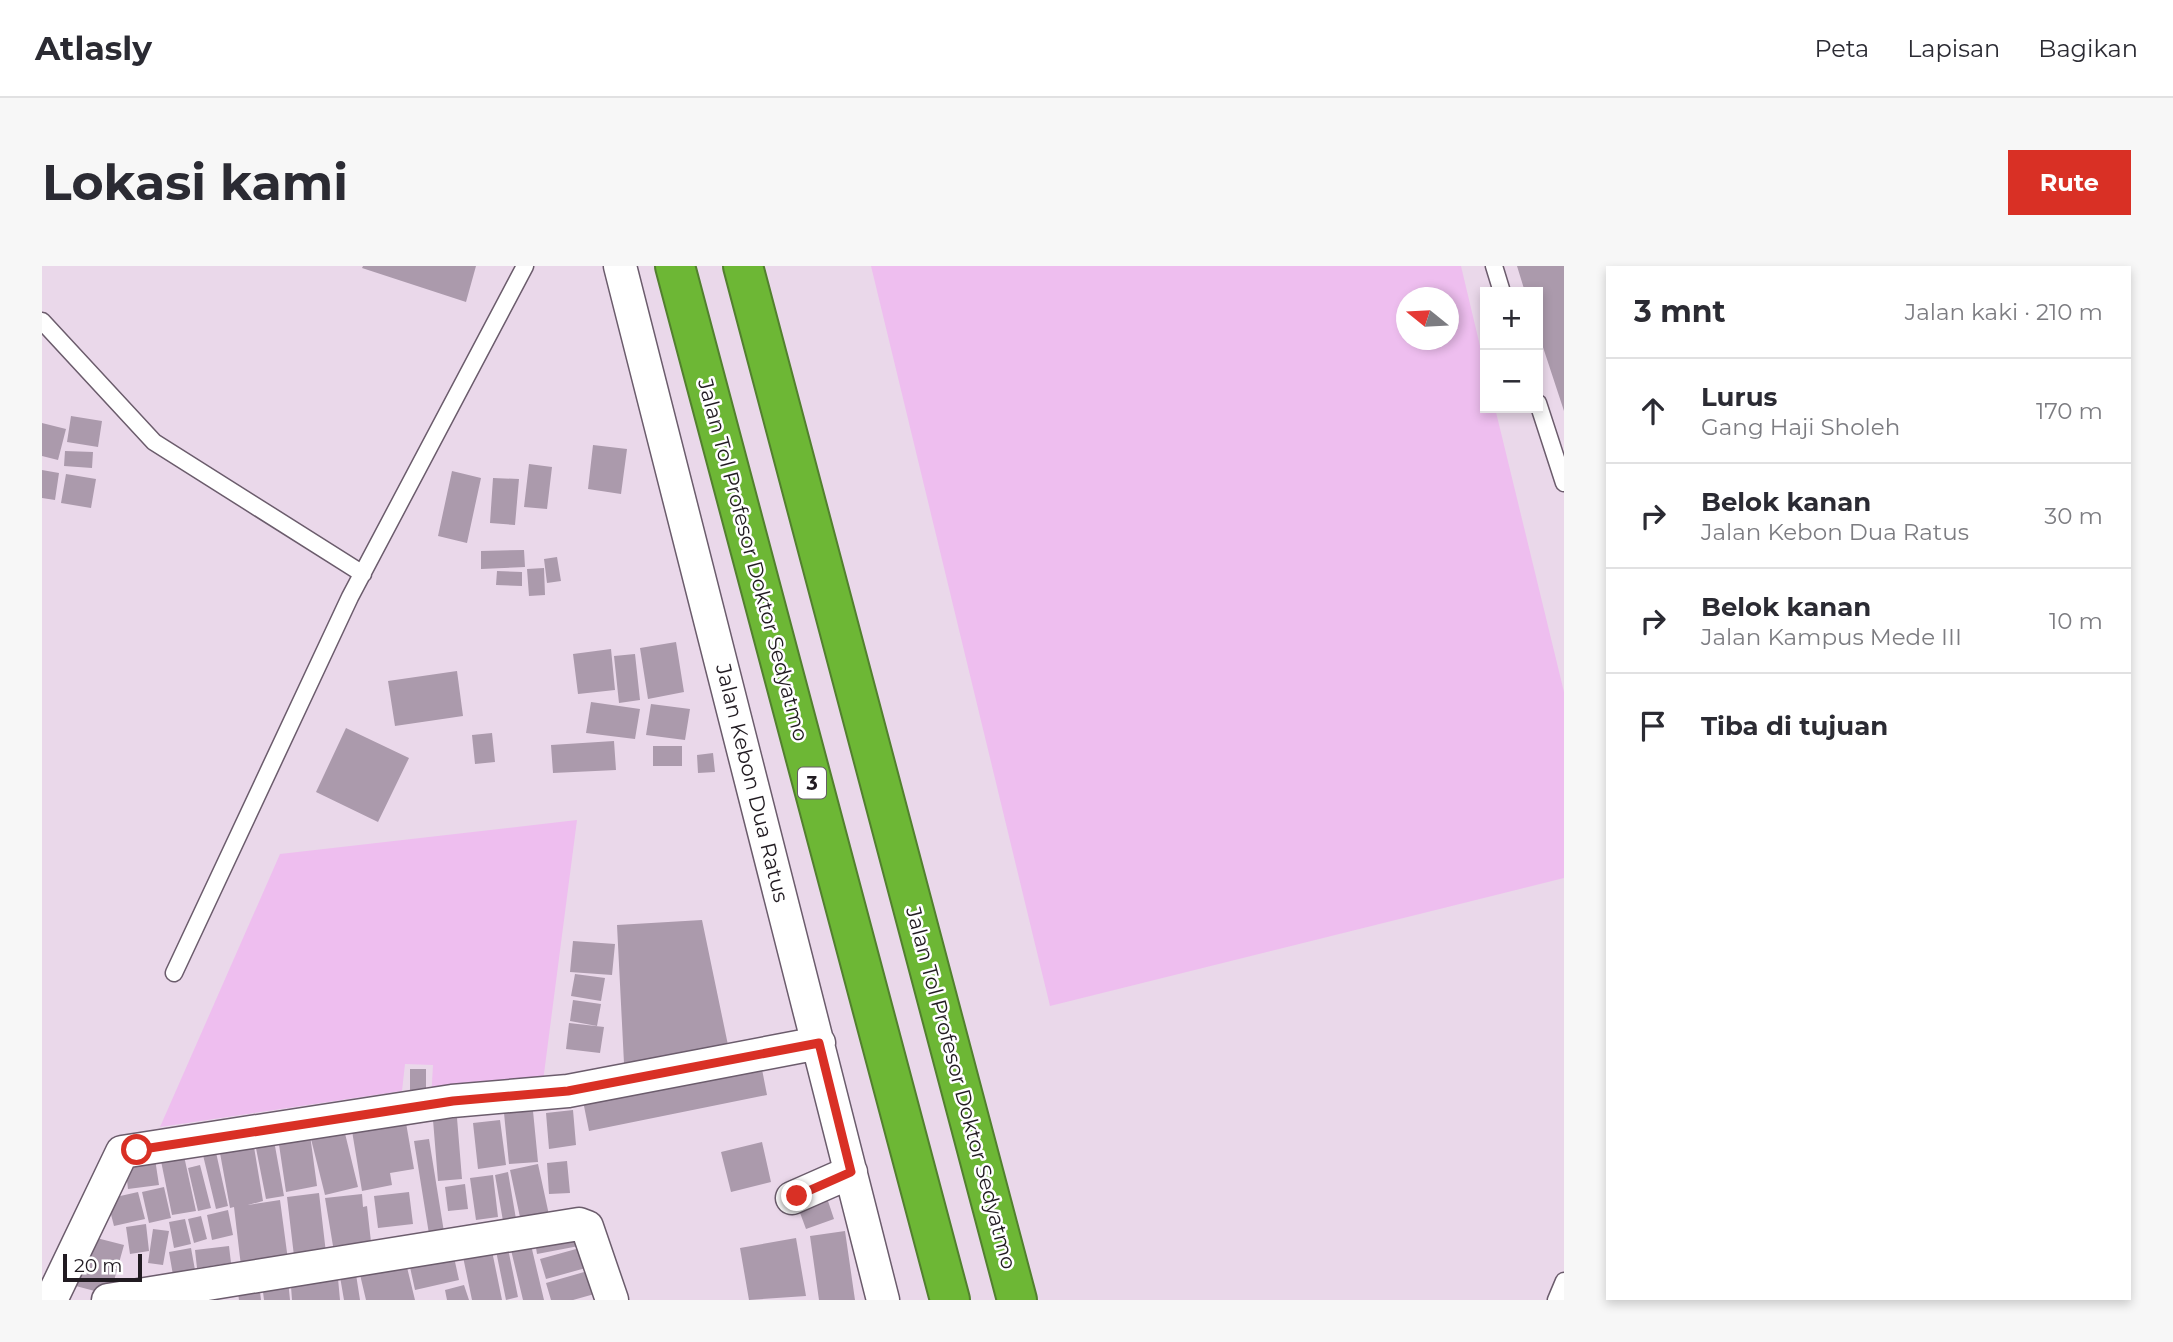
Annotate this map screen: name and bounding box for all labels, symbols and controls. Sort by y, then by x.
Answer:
text: Atlasly [35,28,152,68]
text: Peta [1814,34,1869,63]
text: Lapisan [1907,34,2000,63]
text: Bagikan [2038,34,2138,63]
button: Rute [2008,150,2131,215]
text: Lokasi kami [42,153,348,212]
north arrow [1396,287,1459,350]
map controls [1480,287,1543,413]
button: + [1480,287,1543,350]
text: 3 mnt [1634,293,1726,330]
text: Jalan kaki · 210 m [1905,298,2103,326]
button: − [1480,350,1543,413]
street label: Jalan Tol Profesor Doktor Sedyatmo [693,375,814,744]
text: Lurus [1701,381,1777,413]
icon: ahead [1634,392,1672,430]
text: 170 m [2036,397,2103,425]
text: Gang Haji Sholeh [1701,413,1900,441]
text: Belok kanan [1701,486,1871,518]
icon: right [1634,497,1672,535]
text: 30 m [2044,502,2103,530]
text: Jalan Kebon Dua Ratus [1701,518,1969,546]
text: Belok kanan [1701,591,1871,623]
icon: right [1634,602,1672,640]
text: 10 m [2049,607,2103,635]
text: Jalan Kampus Mede III [1701,623,1962,651]
street label: Jalan Kebon Dua Ratus [711,660,794,905]
icon: arrive [1634,707,1672,745]
text: Tiba di tujuan [1701,710,1888,742]
road number: 3 [798,768,826,798]
street label: Jalan Tol Profesor Doktor Sedyatmo [901,903,1022,1272]
route start [121,1134,152,1165]
route end [781,1180,812,1211]
scale bar [63,1251,142,1283]
text: 20 m [74,1254,122,1277]

